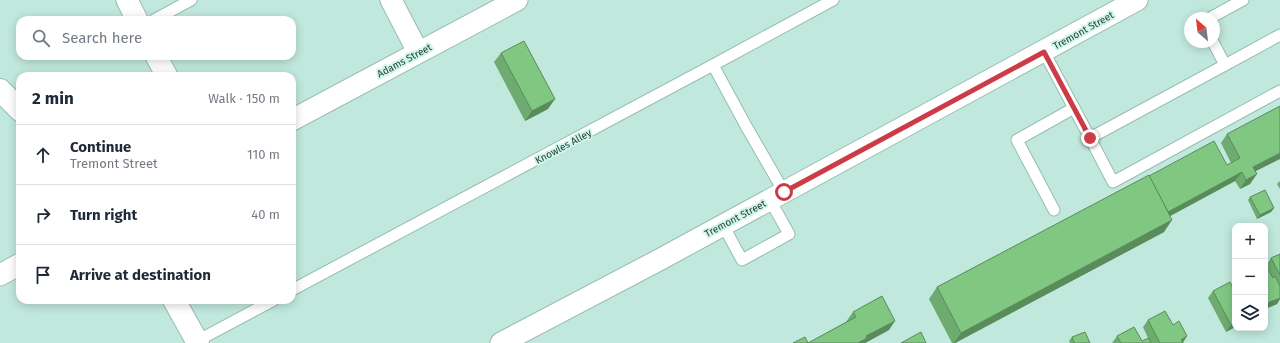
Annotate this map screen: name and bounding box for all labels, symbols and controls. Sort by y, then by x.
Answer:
street label: Tremont Street [1051,9,1116,52]
north arrow [1184,12,1220,48]
search box [16,16,296,60]
icon: search [30,27,52,49]
text: Search here [62,29,142,47]
street label: Adams Street [375,41,434,80]
text: 2 min [32,88,74,109]
text: Walk · 150 m [208,91,280,106]
street label: Knowles Alley [533,127,594,167]
route end [1081,129,1099,147]
text: Continue [70,138,131,156]
icon: ahead [32,144,54,166]
text: 110 m [247,147,280,162]
text: Tremont Street [70,156,158,171]
route start [775,183,793,201]
street label: Tremont Street [703,198,768,240]
icon: right [32,204,54,226]
text: Turn right [70,206,137,224]
text: 40 m [251,207,280,222]
map controls [1232,223,1268,331]
button: + [1232,223,1268,259]
button: − [1232,259,1268,295]
icon: arrive [32,264,54,286]
text: Arrive at destination [70,266,211,284]
button: layers [1232,295,1268,331]

